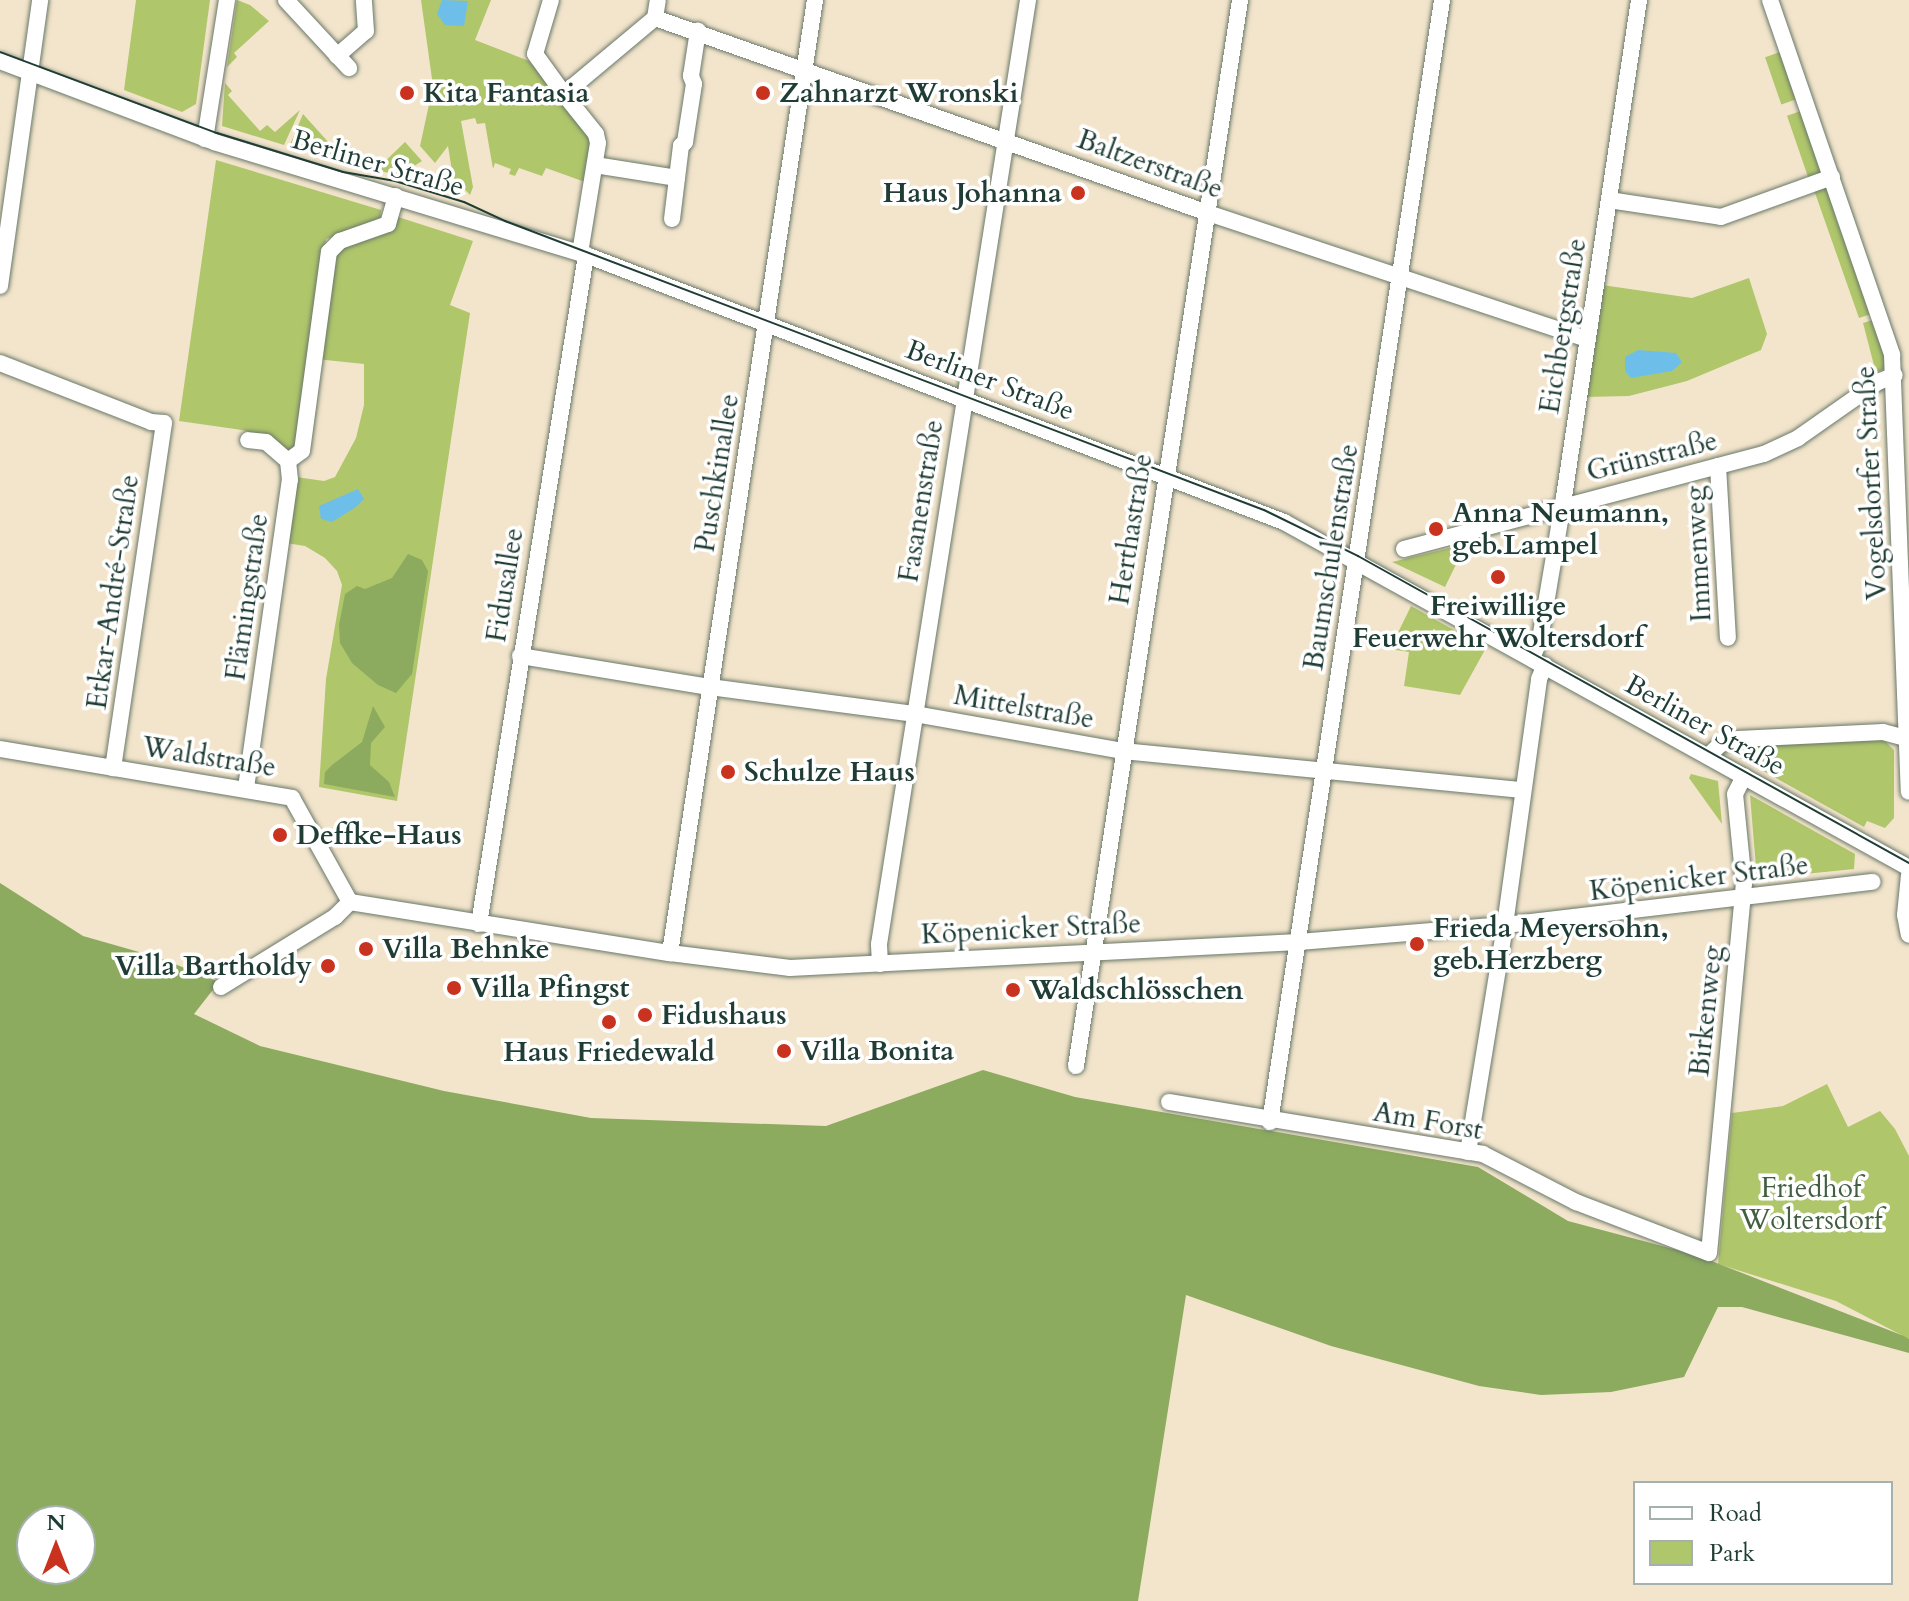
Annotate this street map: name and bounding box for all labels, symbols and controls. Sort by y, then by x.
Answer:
place label: Kita Fantasia [423,76,589,110]
place label: Zahnarzt Wronski [779,76,1019,110]
marker: Kita Fantasia [398,84,416,102]
marker: Zahnarzt Wronski [754,84,772,102]
street label: Berliner Straße [288,122,468,204]
street label: Baltzerstraße [1073,122,1227,206]
place label: Haus Johanna [883,176,1062,210]
marker: Haus Johanna [1069,184,1087,202]
street label: Eichbergstraße [1533,236,1593,416]
street label: Berliner Straße [901,332,1079,428]
street label: Vogelsdorfer Straße [1848,365,1894,601]
street label: Puschkinallee [688,391,746,555]
street label: Fasanenstraße [892,417,950,585]
street label: Grünstraße [1583,424,1721,488]
street label: Baumschulenstraße [1297,441,1365,673]
street label: Herthastraße [1102,451,1160,607]
street label: Etkar-André-Straße [80,472,146,712]
street label: Immenweg [1678,485,1718,623]
place label: Anna Neumann, geb.Lampel [1452,496,1669,562]
street label: Flämingstraße [219,511,275,683]
marker: Anna Neumann, geb.Lampel [1427,520,1445,538]
street label: Fidusallee [479,525,531,645]
marker: Freiwillige Feuerwehr Woltersdorf [1489,568,1507,586]
place label: Freiwillige Feuerwehr Woltersdorf [1352,589,1644,655]
street label: Berliner Straße [1619,667,1791,783]
street label: Mittelstraße [951,678,1097,736]
street label: Waldstraße [140,730,278,784]
place label: Schulze Haus [744,755,915,789]
marker: Schulze Haus [719,763,737,781]
place label: Deffke-Haus [296,818,462,852]
marker: Deffke-Haus [271,826,289,844]
street label: Köpenicker Straße [1588,848,1810,908]
street label: Köpenicker Straße [920,906,1142,952]
place label: Frieda Meyersohn, geb.Herzberg [1433,911,1669,977]
place label: Villa Behnke [382,932,550,966]
marker: Frieda Meyersohn, geb.Herzberg [1408,935,1426,953]
marker: Villa Behnke [357,940,375,958]
street label: Birkenweg [1682,944,1730,1078]
place label: Villa Bartholdy [115,949,312,983]
marker: Villa Bartholdy [319,957,337,975]
place label: Villa Pfingst [470,971,629,1005]
place label: Waldschlösschen [1029,973,1244,1007]
marker: Villa Pfingst [445,979,463,997]
marker: Waldschlösschen [1004,981,1022,999]
place label: Fidushaus [661,998,787,1032]
marker: Fidushaus [636,1006,654,1024]
marker: Haus Friedewald [600,1013,618,1031]
place label: Villa Bonita [800,1034,954,1068]
place label: Haus Friedewald [503,1035,715,1069]
marker: Villa Bonita [775,1042,793,1060]
street label: Am Forst [1371,1095,1485,1147]
park label: Friedhof Woltersdorf [1739,1171,1883,1237]
legend [1633,1481,1893,1585]
text: Road [1709,1497,1762,1530]
north arrow [16,1505,96,1585]
text: N [46,1508,66,1538]
text: Park [1709,1537,1755,1570]

